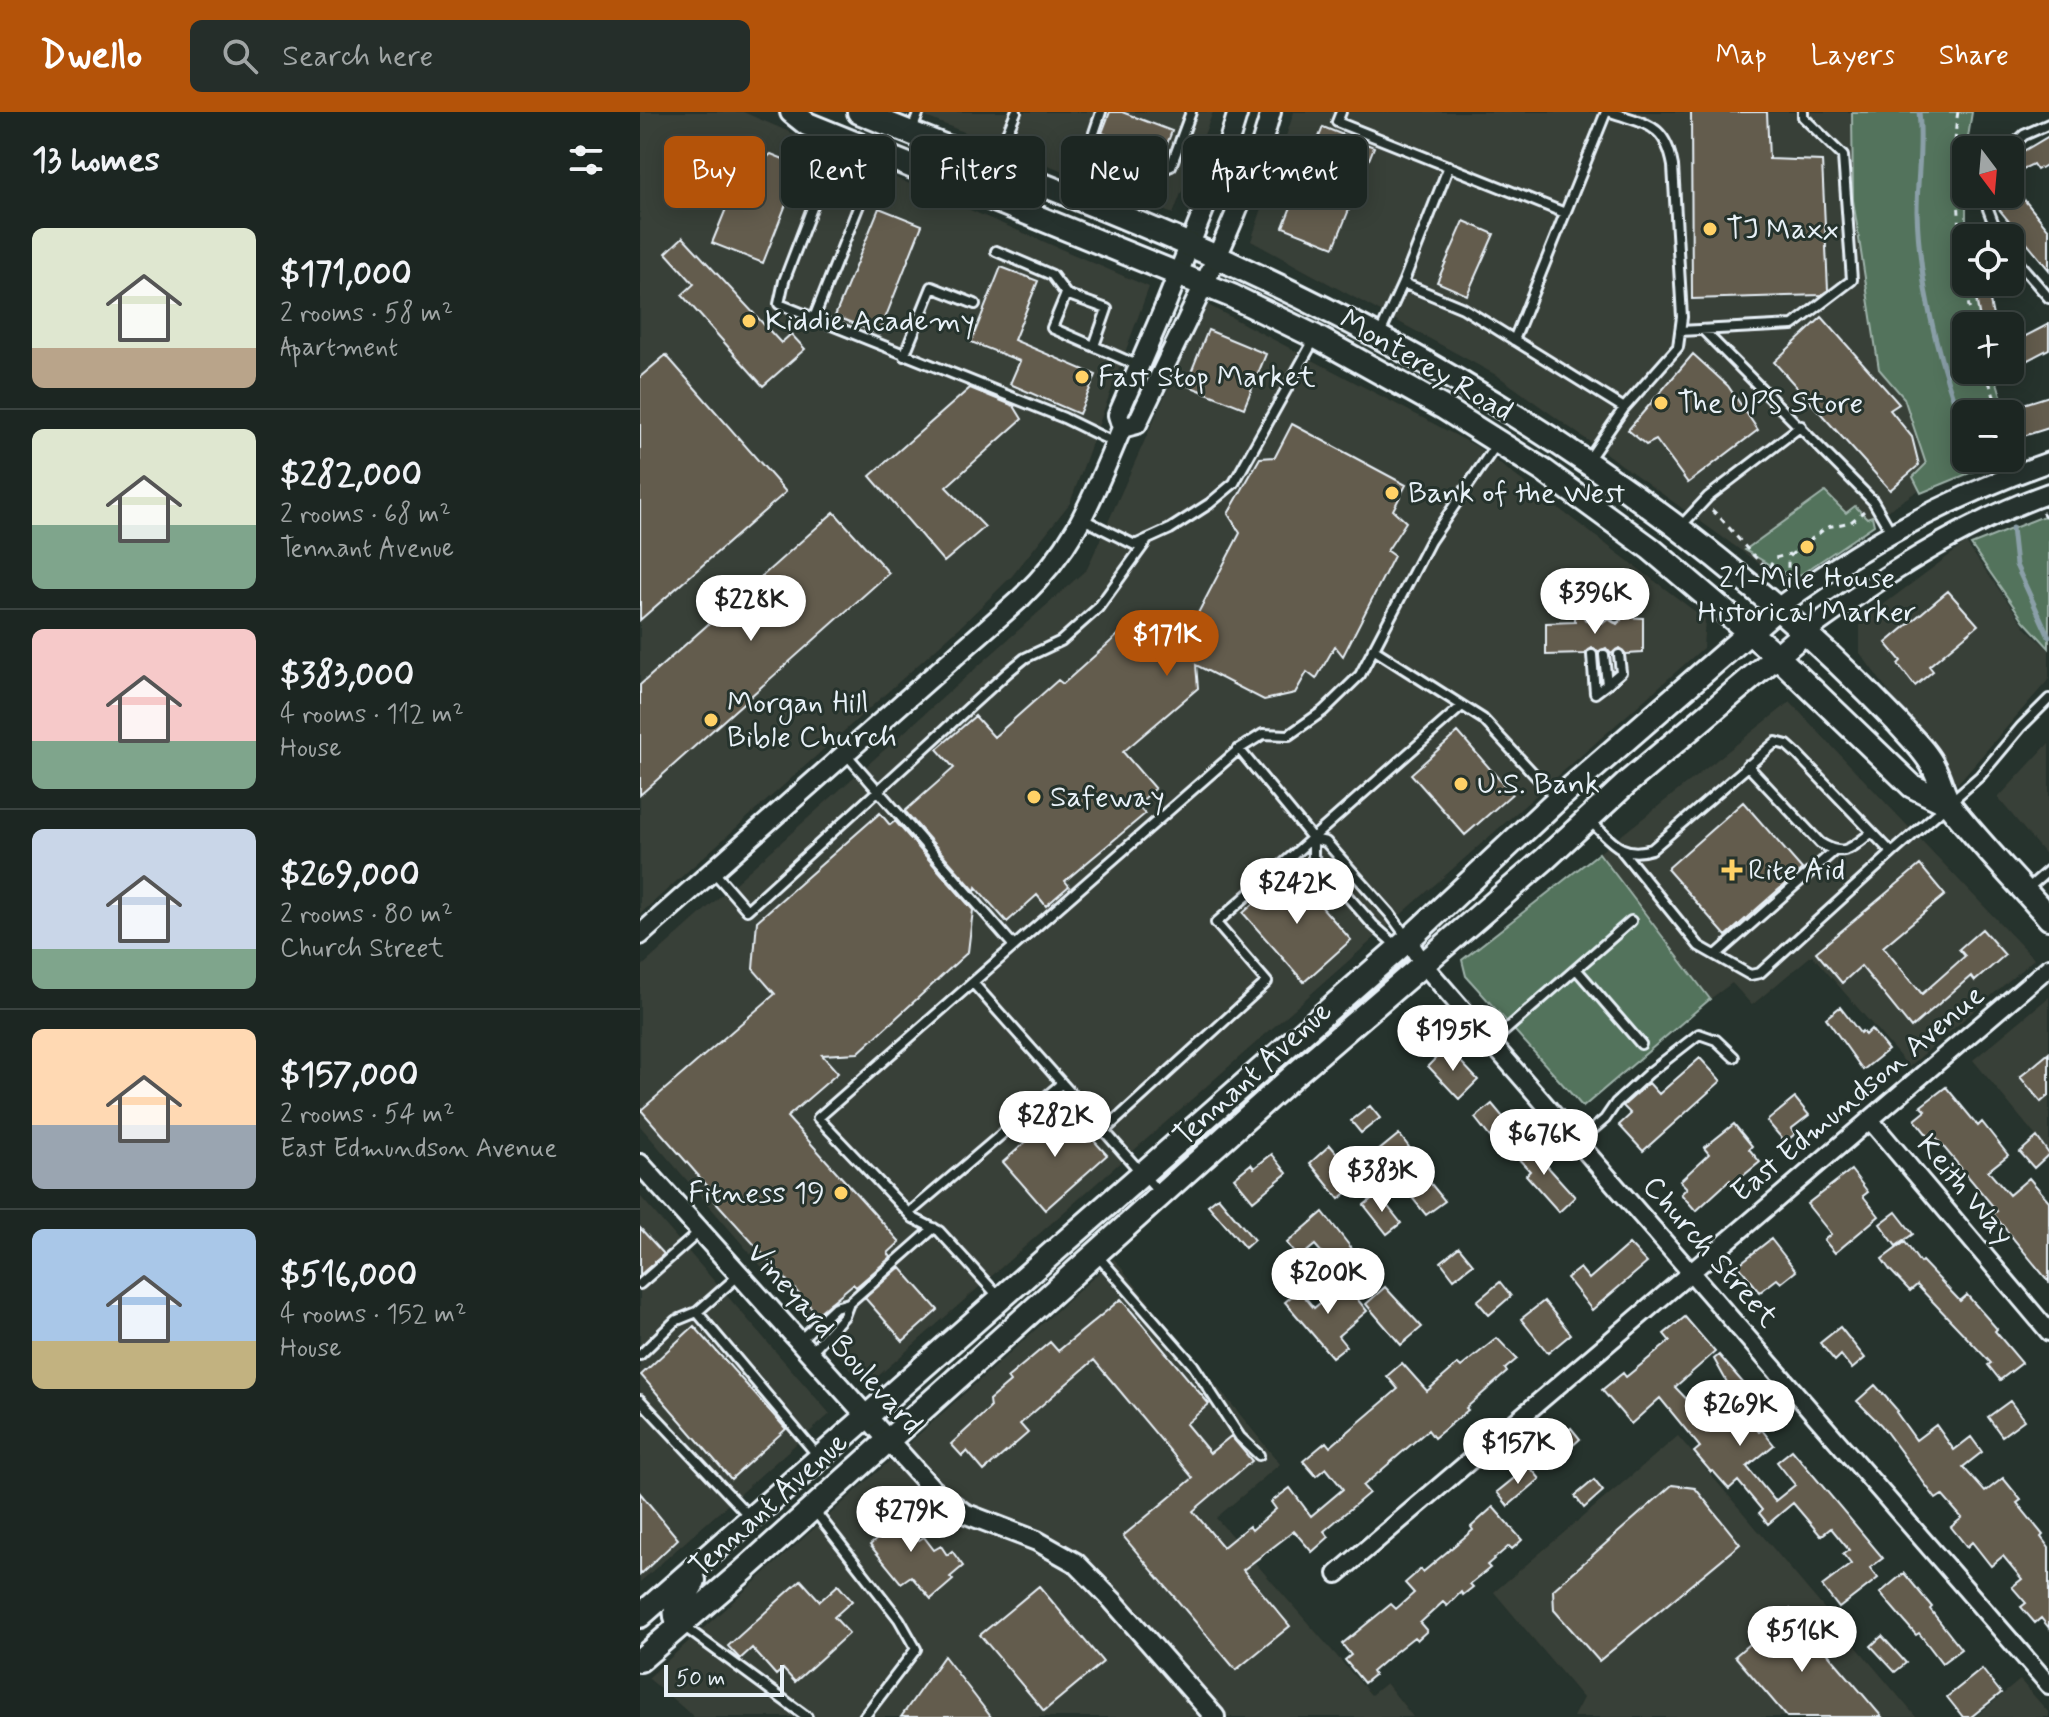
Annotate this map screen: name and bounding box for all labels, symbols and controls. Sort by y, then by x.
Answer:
search box [190,20,750,92]
text: Dwello [40,32,142,81]
icon: search [218,34,262,78]
text: Search here [282,37,433,76]
text: Map [1716,38,1767,75]
text: Layers [1811,38,1895,75]
text: Share [1939,38,2009,75]
chip: Buy [664,136,765,208]
chip: Rent [781,136,895,208]
chip: Filters [911,136,1045,208]
chip: New [1061,136,1167,208]
chip: Apartment [1183,136,1367,208]
north arrow [1952,136,2024,208]
map controls [1952,136,2024,472]
text: 13 homes [32,138,160,183]
icon: filters [564,138,608,182]
place label: TJ Maxx [1726,210,1839,249]
marker: TJ Maxx [1701,220,1719,238]
button: locate [1952,224,2024,296]
text: $171,000 [280,252,412,297]
icon: home [96,260,192,356]
text: 2 rooms · 58 m² [280,297,453,331]
street label: Monterey Road [1332,301,1520,431]
place label: Kiddie Academy [765,302,975,341]
marker: Kiddie Academy [740,312,758,330]
button: + [1952,312,2024,384]
text: Apartment [280,331,398,365]
place label: Fast Stop Market [1098,358,1316,397]
marker: Fast Stop Market [1073,368,1091,386]
place label: The UPS Store [1677,384,1863,423]
marker: The UPS Store [1652,394,1670,412]
button: − [1952,400,2024,472]
text: $282,000 [280,453,422,498]
icon: home [96,461,192,557]
place label: Bank of the West [1408,474,1625,513]
marker: Bank of the West [1383,484,1401,502]
text: 2 rooms · 68 m² [280,498,451,532]
text: Tennant Avenue [280,532,454,566]
marker: 21-Mile House Historical Marker [1798,538,1816,556]
place label: 21-Mile House Historical Marker [1698,559,1916,632]
pin: $396K [1539,568,1651,636]
pin: $228K [695,575,807,643]
text: $396K [1558,577,1632,611]
text: $228K [714,584,788,618]
pin: $171K [1111,610,1223,678]
text: $171K [1133,619,1201,653]
text: $383,000 [280,653,414,698]
icon: home [96,661,192,757]
place label: Morgan Hill Bible Church [727,684,897,757]
text: 4 rooms · 112 m² [280,698,464,732]
marker: Morgan Hill Bible Church [702,711,720,729]
text: House [280,732,341,766]
place label: U.S. Bank [1477,765,1600,804]
marker: U.S. Bank [1452,775,1470,793]
place label: Safeway [1050,778,1165,817]
marker: Safeway [1025,788,1043,806]
place label: Rite Aid [1748,851,1845,890]
text: $269,000 [280,853,420,898]
pin: $242K [1241,858,1353,926]
icon: home [96,861,192,957]
marker: Rite Aid [1723,861,1741,879]
text: $242K [1258,867,1336,901]
text: 2 rooms · 80 m² [280,898,453,932]
text: Church Street [280,932,444,966]
street label: East Edmundson Avenue [1723,976,1993,1212]
street label: Tennant Avenue [1165,992,1341,1156]
pin: $195K [1397,1005,1509,1073]
text: $195K [1415,1014,1491,1048]
text: $157,000 [280,1053,419,1098]
icon: home [96,1061,192,1157]
pin: $282K [999,1091,1111,1159]
text: 2 rooms · 54 m² [280,1098,455,1132]
text: $282K [1017,1100,1093,1134]
pin: $676K [1488,1109,1600,1177]
text: $676K [1508,1118,1580,1152]
street label: Keith Way [1907,1126,2023,1254]
text: East Edmundson Avenue [280,1132,557,1166]
pin: $383K [1326,1146,1438,1214]
text: $383K [1347,1155,1417,1189]
street label: Church Street [1633,1168,1787,1336]
place label: Fitness 19 [688,1174,825,1213]
marker: Fitness 19 [832,1184,850,1202]
street label: Vineyard Boulevard [737,1235,931,1443]
pin: $200K [1272,1248,1384,1316]
text: $516,000 [280,1253,417,1298]
text: $200K [1290,1257,1366,1291]
icon: home [96,1261,192,1357]
text: 4 rooms · 152 m² [280,1298,467,1332]
text: House [280,1332,341,1366]
pin: $269K [1684,1380,1796,1448]
text: $269K [1703,1389,1777,1423]
pin: $157K [1462,1418,1574,1486]
street label: Tennant Avenue [681,1423,857,1587]
text: $157K [1481,1427,1555,1461]
pin: $279K [855,1486,967,1554]
text: $279K [874,1495,948,1529]
pin: $516K [1746,1606,1858,1674]
text: $516K [1766,1615,1838,1649]
scale bar [664,1661,784,1697]
text: 50 m [676,1665,725,1693]

